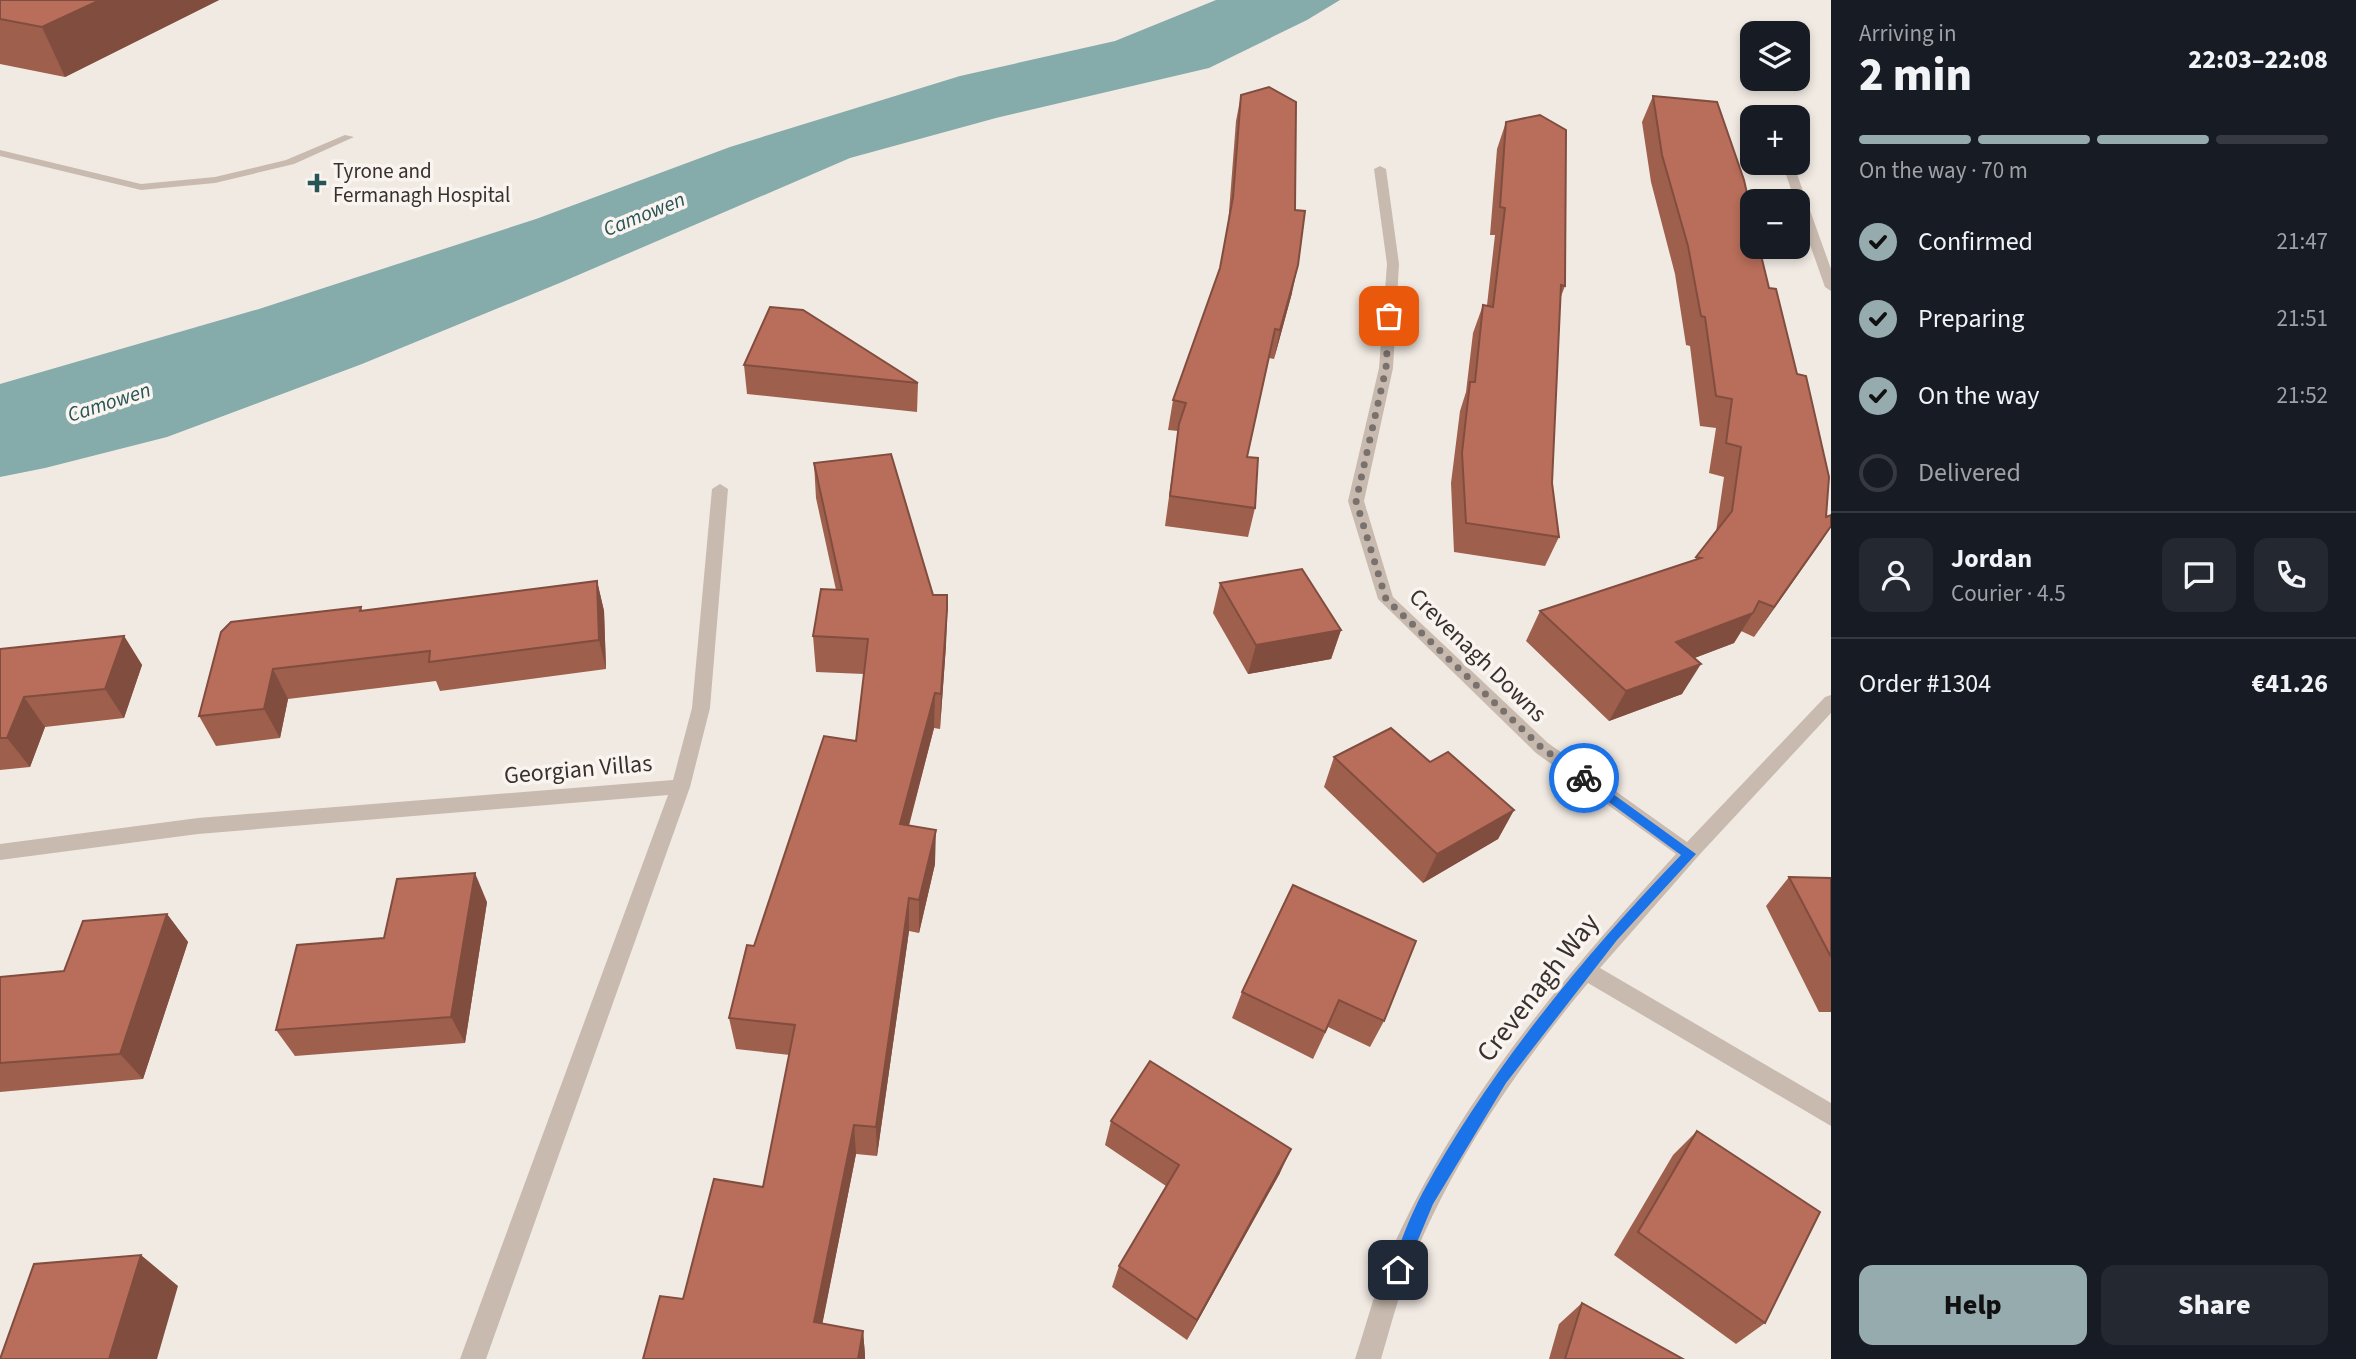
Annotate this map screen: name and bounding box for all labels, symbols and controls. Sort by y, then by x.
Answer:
text: Arriving in [1859,17,1957,50]
map controls [1740,21,1810,259]
button: layers [1740,21,1810,91]
text: 22:03–22:08 [2188,41,2328,78]
text: 2 min [1859,43,1972,108]
button: + [1740,105,1810,175]
text: On the way · 70 m [1859,154,2028,187]
place label: Tyrone and Fermanagh Hospital [333,156,510,210]
marker: Tyrone and Fermanagh Hospital [307,173,327,193]
water label: Camowen [598,184,690,244]
button: − [1740,189,1810,259]
icon: check [1859,223,1897,261]
text: Confirmed [1918,223,2033,260]
text: 21:47 [2277,225,2328,258]
pin [1359,286,1419,346]
icon: bag [1370,297,1408,335]
icon: check [1859,300,1897,338]
text: Preparing [1918,300,2024,337]
text: 21:51 [2277,302,2328,335]
water label: Camowen [63,374,155,430]
icon: check [1859,377,1897,415]
text: On the way [1918,377,2039,414]
text: 21:52 [2277,379,2328,412]
text: Delivered [1918,454,2021,491]
button: person [1859,538,1933,612]
button: chat [2162,538,2236,612]
button: phone [2254,538,2328,612]
text: Jordan [1951,540,2032,577]
text: Courier · 4.5 [1951,577,2066,610]
street label: Crevenagh Downs [1401,580,1555,731]
text: Order #1304 [1859,665,1991,702]
text: €41.26 [2252,665,2328,702]
courier [1549,743,1619,813]
street label: Georgian Villas [503,746,654,793]
icon: bike [1565,759,1603,797]
street label: Crevenagh Way [1467,905,1609,1071]
pin [1368,1240,1428,1300]
icon: home [1379,1251,1417,1289]
button: Help [1859,1265,2087,1345]
button: Share [2101,1265,2328,1345]

